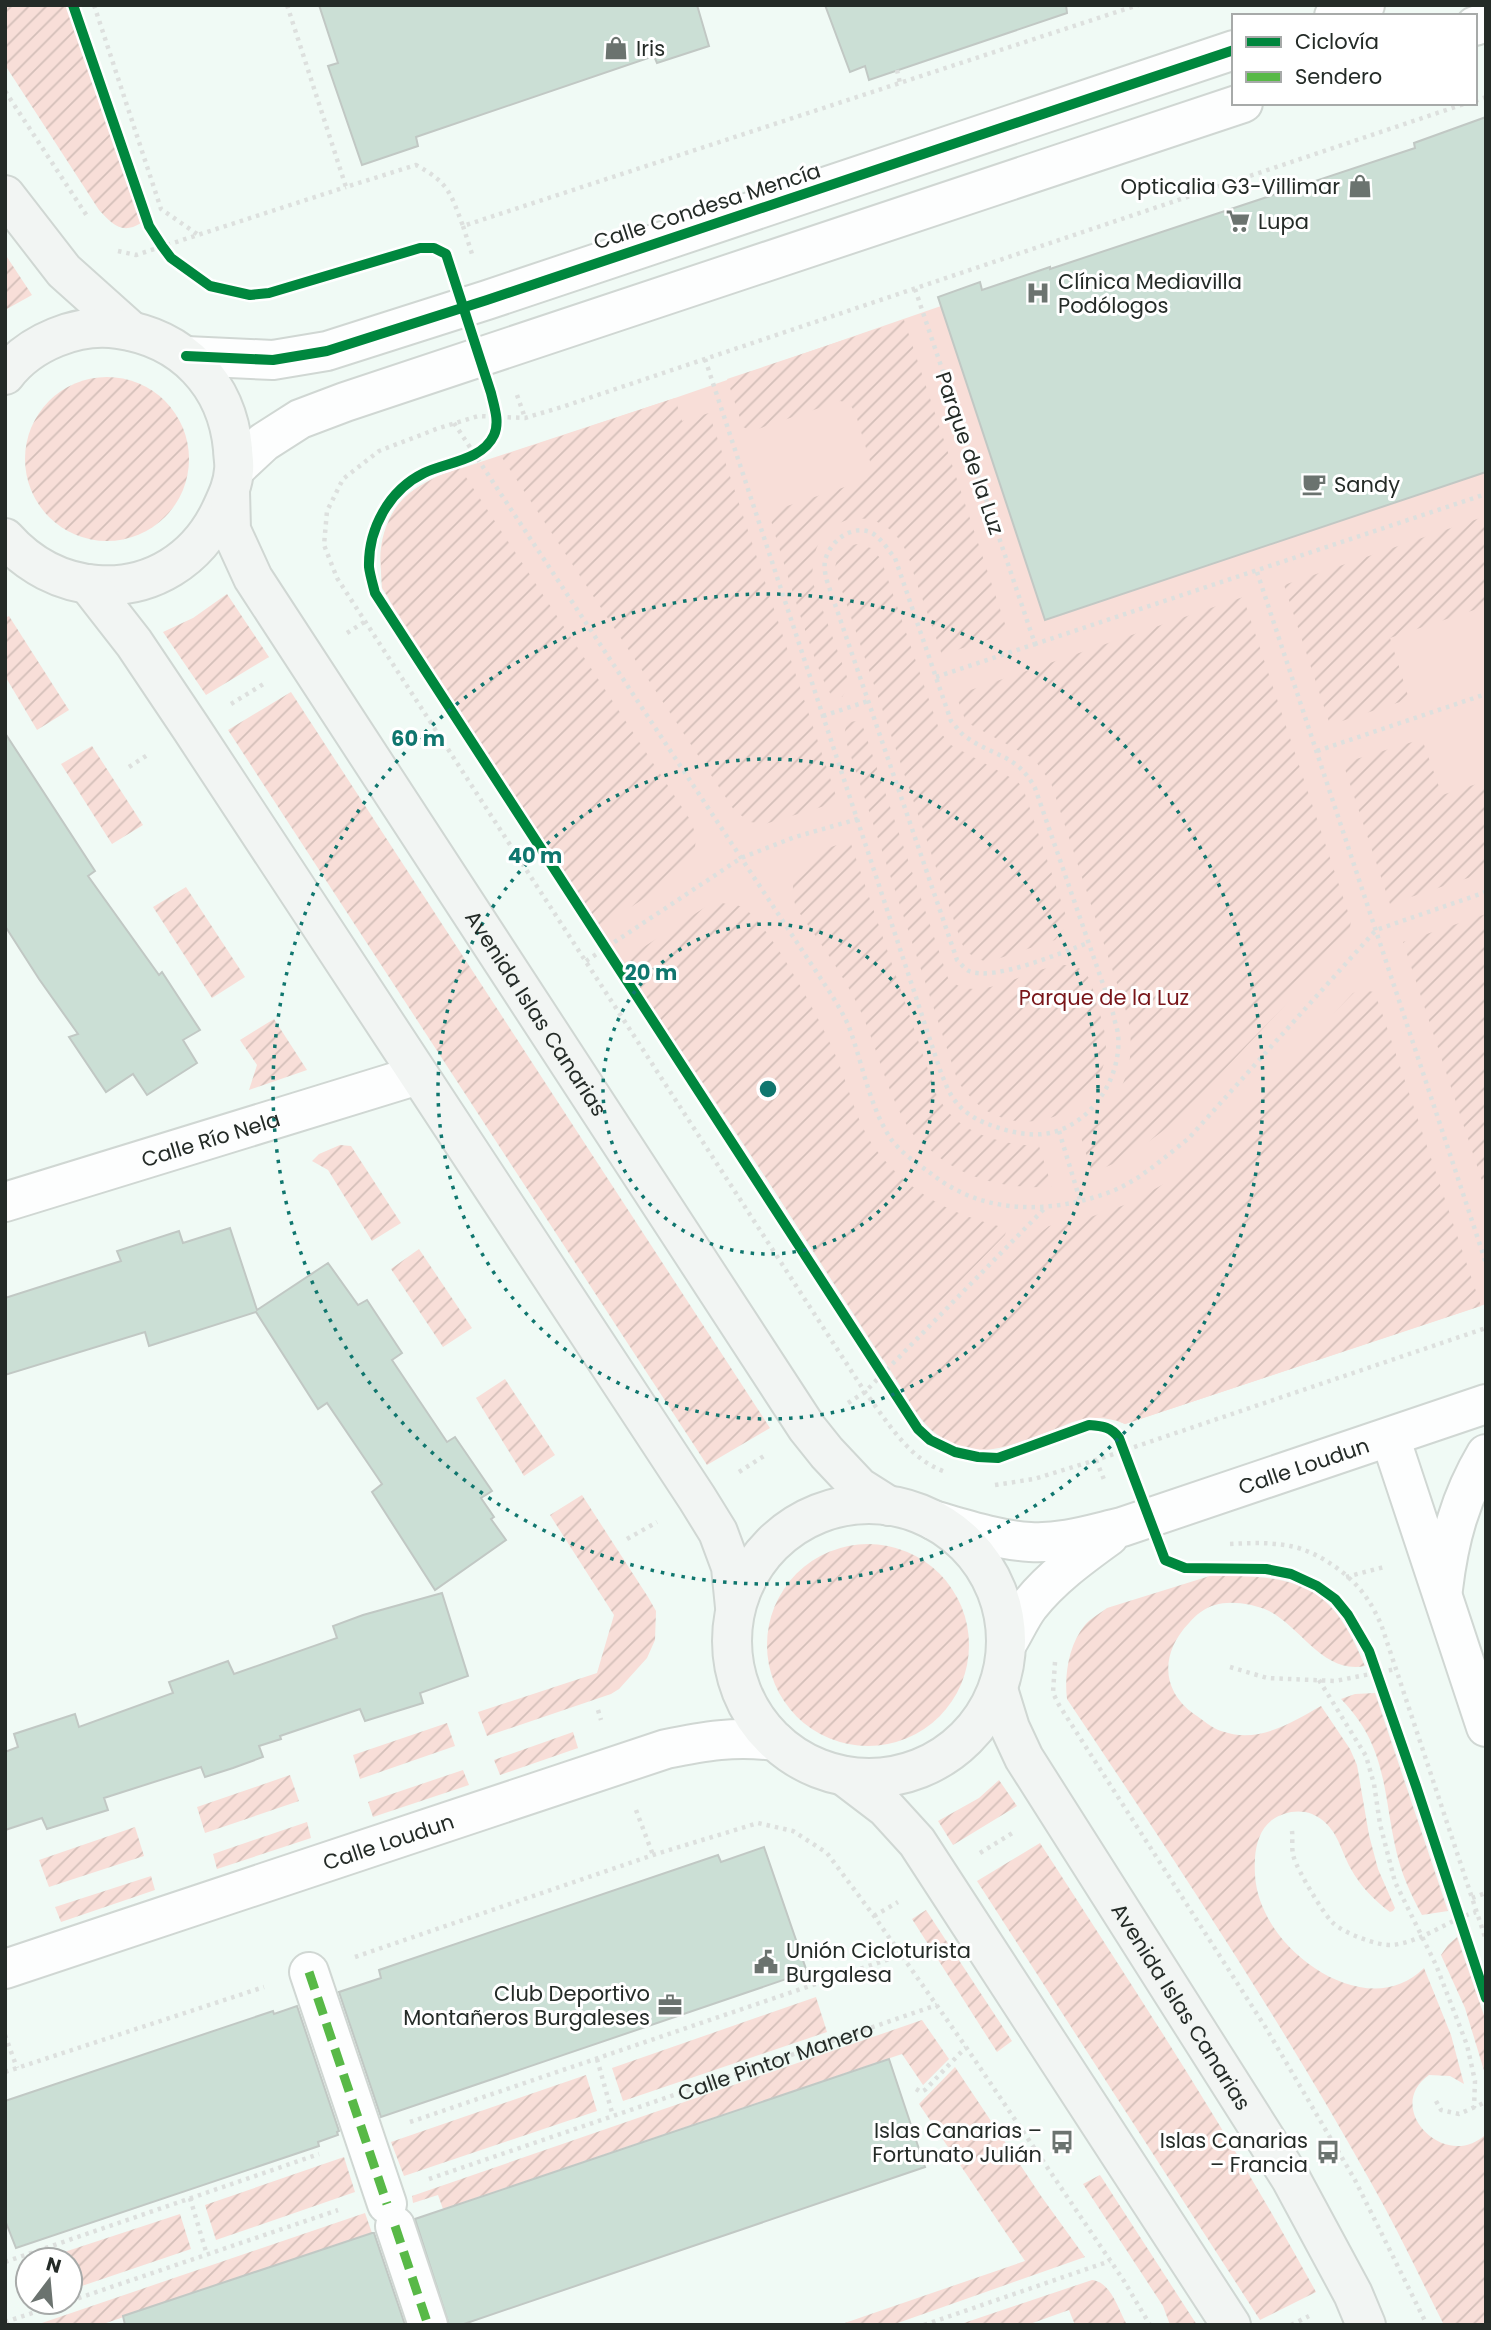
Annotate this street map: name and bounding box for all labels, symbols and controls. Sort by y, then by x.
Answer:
legend [1232,14,1477,105]
text: Ciclovía [1295,27,1379,56]
shop icon: Iris [602,34,630,62]
place label: Iris [636,34,665,63]
text: Sendero [1295,62,1382,91]
street label: Calle Condesa Mencía [590,156,824,256]
place label: Opticalia G3-Villimar [1121,172,1340,201]
shop icon: Opticalia G3-Villimar [1346,172,1374,200]
supermarket icon: Lupa [1224,207,1252,235]
place label: Lupa [1258,207,1309,236]
place label: Clínica Mediavilla Podólogos [1058,267,1242,320]
hospital icon: Clínica Mediavilla Podólogos [1024,279,1052,307]
street label: Parque de la Luz [929,368,1011,538]
cafe icon: Sandy [1300,470,1328,498]
place label: Sandy [1334,470,1400,499]
text: 60 m [391,724,445,753]
text: 40 m [508,841,562,870]
street label: Avenida Islas Canarias [459,905,614,1121]
text: 20 m [625,958,677,987]
park label: Parque de la Luz [1019,983,1189,1012]
centre of rings [756,1077,780,1101]
street label: Calle Río Nela [138,1104,283,1174]
street label: Calle Loudun [1234,1430,1373,1501]
street label: Calle Loudun [319,1806,458,1877]
street label: Avenida Islas Canarias [1105,1897,1258,2115]
place label: Unión Cicloturista Burgalesa [786,1936,971,1989]
public building icon: Unión Cicloturista Burgalesa [752,1948,780,1976]
place label: Club Deportivo Montañeros Burgaleses [403,1979,650,2032]
office icon: Club Deportivo Montañeros Burgaleses [656,1991,684,2019]
street label: Calle Pintor Manero [674,2013,877,2107]
place label: Islas Canarias – Fortunato Julián [872,2116,1042,2169]
place label: Islas Canarias – Francia [1160,2126,1308,2179]
bus stop icon: Islas Canarias – Fortunato Julián [1048,2128,1076,2156]
bus stop icon: Islas Canarias – Francia [1314,2138,1342,2166]
north arrow [14,2246,84,2316]
text: N [43,2250,64,2280]

